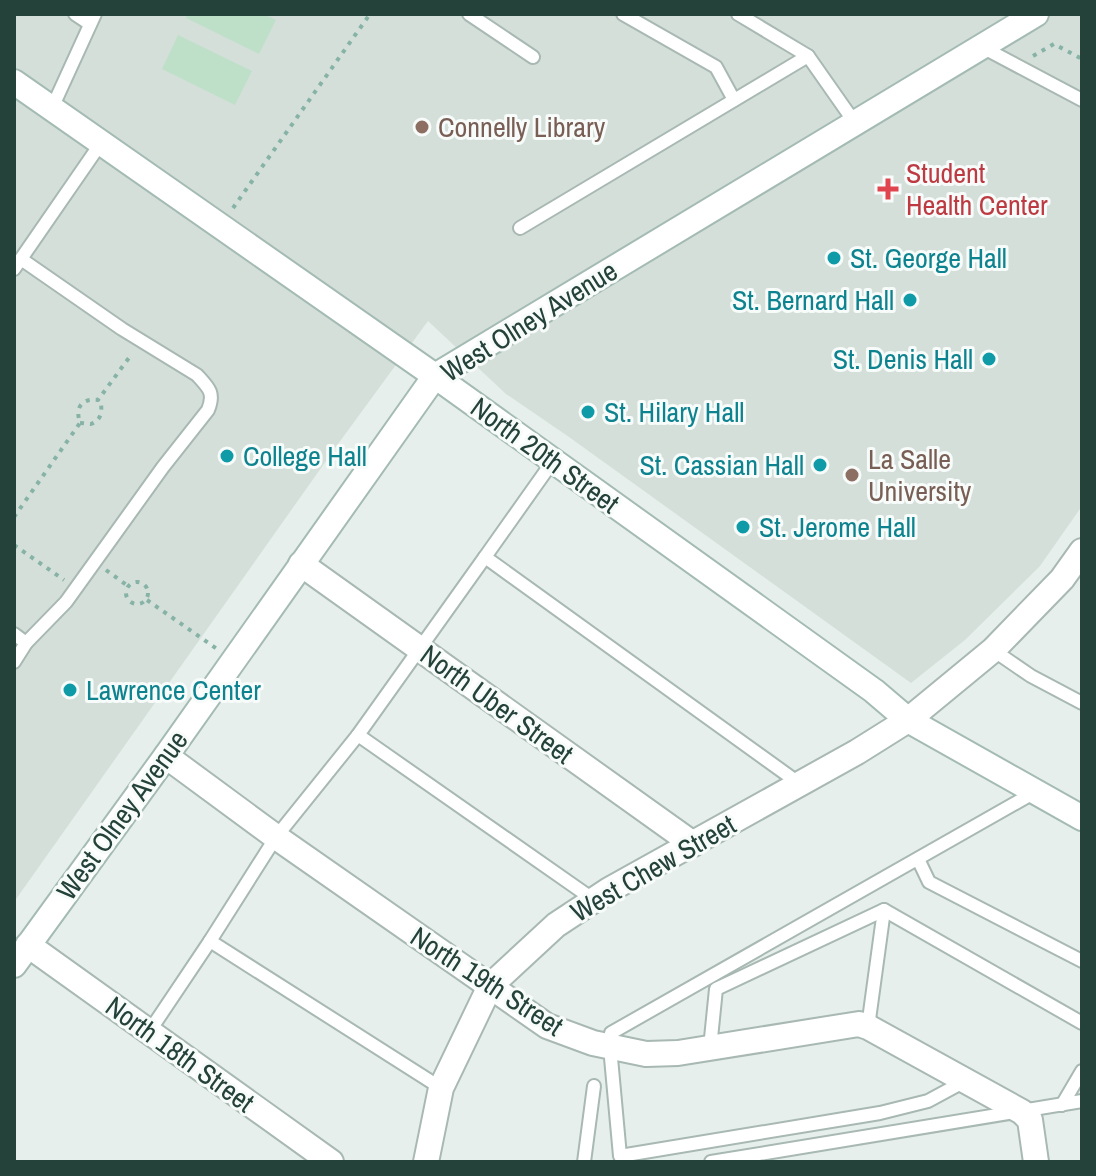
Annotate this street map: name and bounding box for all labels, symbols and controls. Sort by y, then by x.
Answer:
place label: Connelly Library [438,108,606,146]
marker: Connelly Library [413,118,431,136]
place label: Student Health Center [906,154,1048,224]
marker: Student Health Center [877,178,899,200]
place label: St. George Hall [850,239,1007,277]
marker: St. George Hall [825,249,843,267]
street label: West Olney Avenue [434,252,624,390]
place label: St. Bernard Hall [732,281,894,319]
marker: St. Bernard Hall [901,291,919,309]
place label: St. Denis Hall [833,340,973,378]
marker: St. Denis Hall [980,350,998,368]
street label: North 20th Street [463,388,627,522]
place label: St. Hilary Hall [604,393,744,431]
marker: St. Hilary Hall [579,403,597,421]
place label: College Hall [243,437,367,475]
place label: La Salle University [868,440,972,510]
place label: St. Cassian Hall [639,446,804,484]
marker: College Hall [218,447,236,465]
marker: St. Cassian Hall [811,456,829,474]
marker: La Salle University [843,466,861,484]
place label: St. Jerome Hall [759,508,916,546]
marker: St. Jerome Hall [734,518,752,536]
street label: North Uber Street [413,636,581,772]
place label: Lawrence Center [86,671,261,709]
marker: Lawrence Center [61,681,79,699]
street label: West Olney Avenue [48,723,196,907]
street label: West Chew Street [564,805,742,931]
street label: North 19th Street [403,917,571,1045]
street label: North 18th Street [98,987,262,1121]

